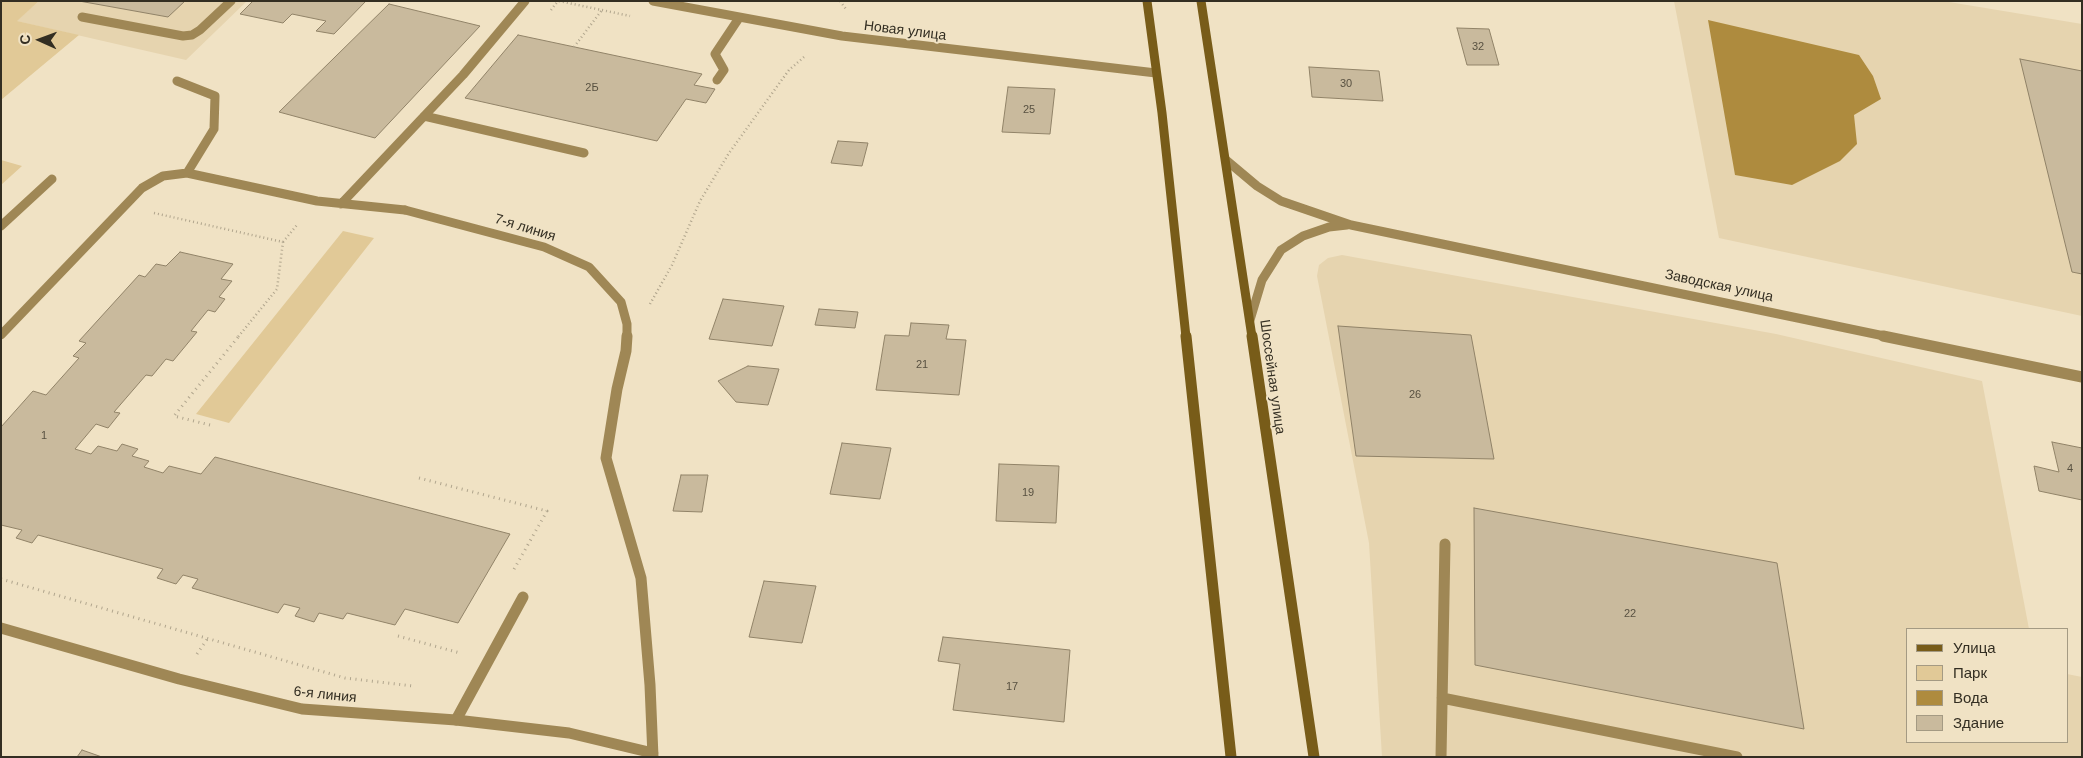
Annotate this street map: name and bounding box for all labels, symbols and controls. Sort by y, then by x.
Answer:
north arrow [15,15,65,65]
street label: Новая улица [863,18,947,44]
text: С [17,34,33,45]
house number: 32 [1472,40,1484,54]
house number: 30 [1340,77,1352,91]
house number: 2Б [585,81,599,95]
house number: 25 [1023,103,1035,117]
street label: 7-я линия [492,211,558,245]
street label: Заводская улица [1663,266,1775,306]
street label: Шоссейная улица [1256,319,1288,435]
house number: 21 [916,358,928,372]
house number: 26 [1409,388,1421,402]
house number: 1 [41,429,47,443]
house number: 4 [2067,462,2073,476]
house number: 19 [1022,486,1034,500]
house number: 22 [1624,607,1636,621]
legend [1906,628,2068,743]
text: Улица [1953,639,1996,656]
text: Парк [1953,664,1987,681]
house number: 17 [1006,680,1018,694]
street label: 6-я линия [293,683,357,707]
text: Вода [1953,689,1988,706]
text: Здание [1953,714,2004,731]

